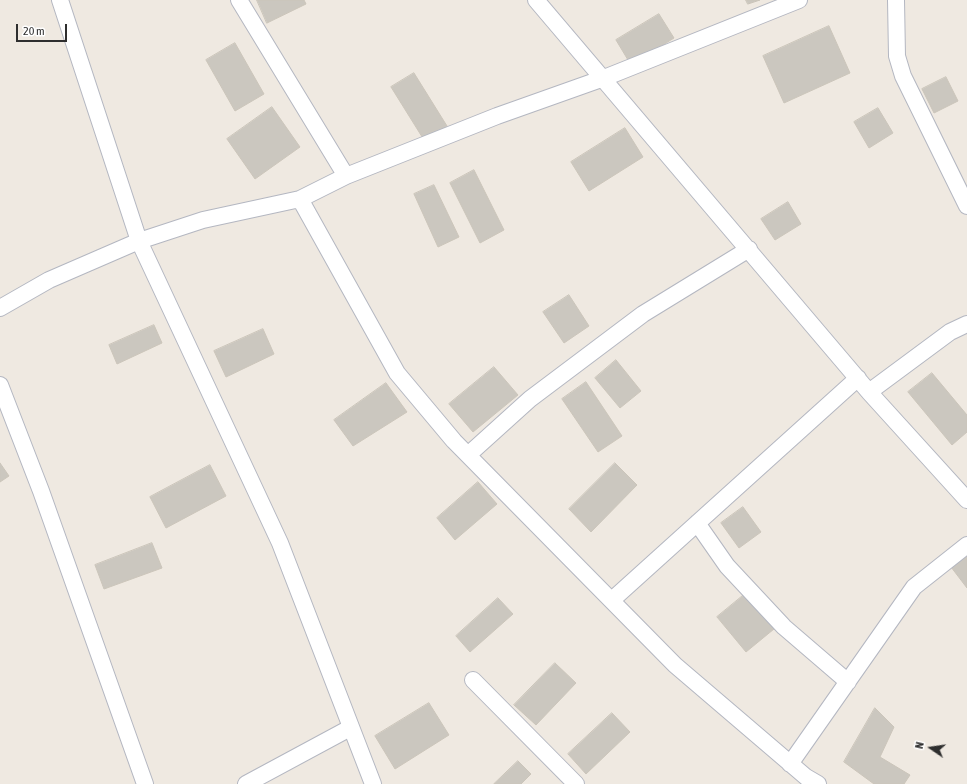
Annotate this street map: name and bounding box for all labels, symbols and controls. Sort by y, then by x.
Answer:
scale bar [18,16,69,42]
text: 20 m [23,24,45,38]
north arrow [911,728,951,768]
text: N [913,741,926,750]

